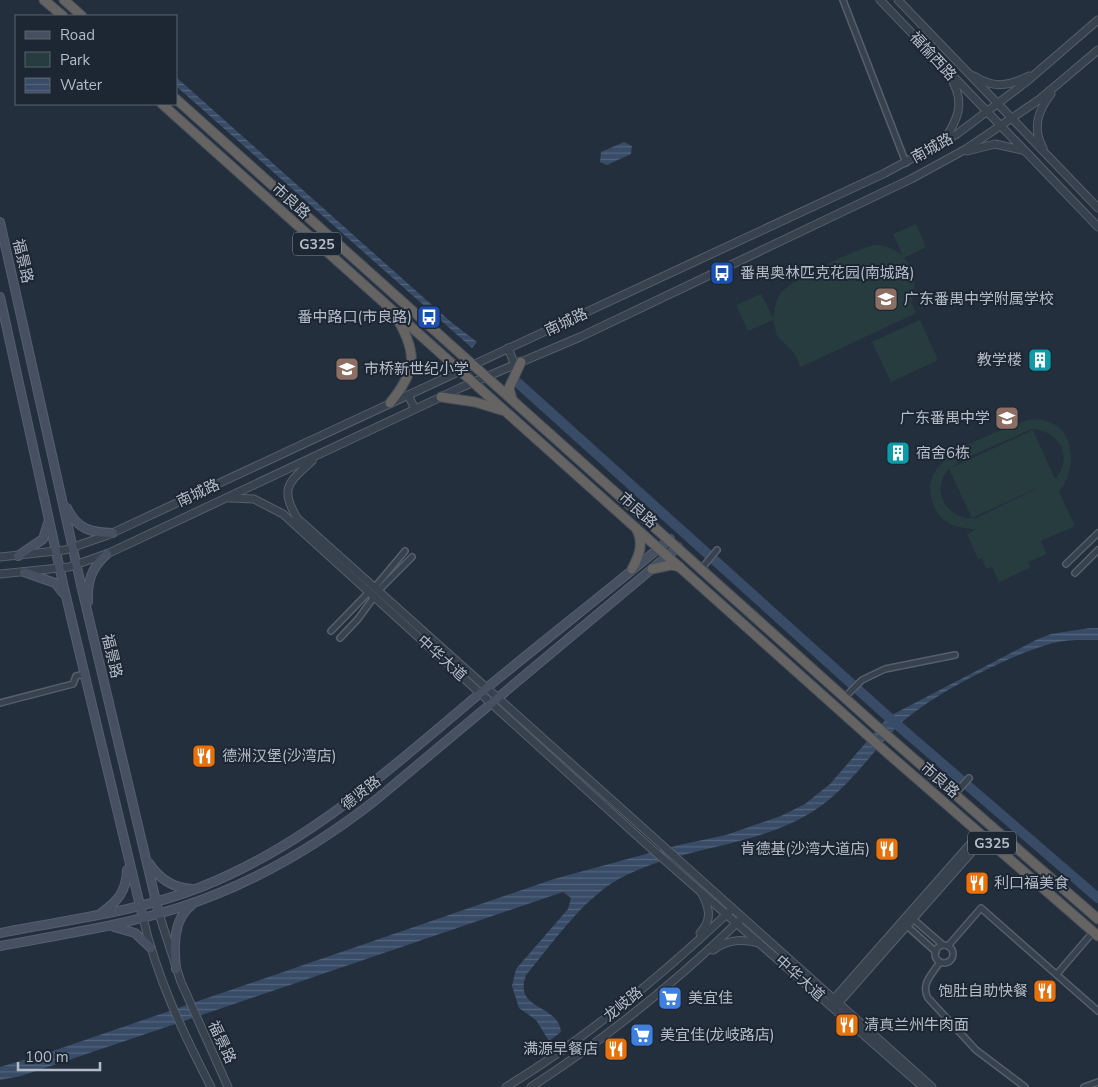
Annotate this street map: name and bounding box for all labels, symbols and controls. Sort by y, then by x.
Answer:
legend [15,15,178,105]
text: Road [60,25,95,45]
street label: 福愉西路 [905,27,961,85]
text: Park [60,50,90,70]
text: Water [60,75,103,95]
street label: 南城路 [907,128,957,168]
street label: 市良路 [268,179,314,223]
road number: G325 [293,232,341,255]
street label: 福景路 [8,237,38,285]
bus stop icon: 番禺奥林匹克花园(南城路) [709,260,735,286]
place label: 番禺奥林匹克花园(南城路) [740,263,915,283]
school or university icon: 广东番禺中学附属学校 [873,286,899,312]
place label: 广东番禺中学附属学校 [904,289,1054,309]
street label: 南城路 [541,303,591,341]
bus stop icon: 番中路口(市良路) [416,304,442,330]
place label: 番中路口(市良路) [297,307,412,327]
building icon: 教学楼 [1027,347,1053,373]
place label: 教学楼 [977,350,1022,370]
school or university icon: 市桥新世纪小学 [334,356,360,382]
place label: 市桥新世纪小学 [364,359,469,379]
school or university icon: 广东番禺中学 [994,405,1020,431]
place label: 广东番禺中学 [900,408,990,428]
building icon: 宿舍6栋 [885,440,911,466]
place label: 宿舍6栋 [916,443,970,463]
street label: 南城路 [173,474,223,512]
street label: 市良路 [615,488,661,532]
street label: 中华大道 [413,630,471,686]
street label: 福景路 [97,632,127,680]
restaurant icon: 德洲汉堡(沙湾店) [191,743,217,769]
place label: 德洲汉堡(沙湾店) [222,746,337,766]
street label: 市良路 [916,758,964,802]
street label: 德贤路 [337,771,385,815]
road number: G325 [968,831,1016,854]
restaurant icon: 肯德基(沙湾大道店) [874,836,900,862]
place label: 肯德基(沙湾大道店) [740,839,870,859]
restaurant icon: 利口福美食 [964,870,990,896]
place label: 利口福美食 [994,873,1069,893]
street label: 中华大道 [771,950,829,1006]
restaurant icon: 饱肚自助快餐 [1032,978,1058,1004]
place label: 饱肚自助快餐 [938,981,1028,1001]
street label: 龙岐路 [599,982,647,1026]
supermarket icon: 美宜佳 [657,985,683,1011]
place label: 美宜佳 [688,988,733,1008]
restaurant icon: 清真兰州牛肉面 [834,1012,860,1038]
place label: 清真兰州牛肉面 [864,1015,969,1035]
street label: 福景路 [203,1017,241,1067]
supermarket icon: 美宜佳(龙岐路店) [629,1022,655,1048]
place label: 美宜佳(龙岐路店) [660,1025,775,1045]
restaurant icon: 满源早餐店 [603,1036,629,1062]
place label: 满源早餐店 [523,1039,598,1059]
scale bar [18,1040,100,1072]
text: 100 m [25,1047,69,1067]

